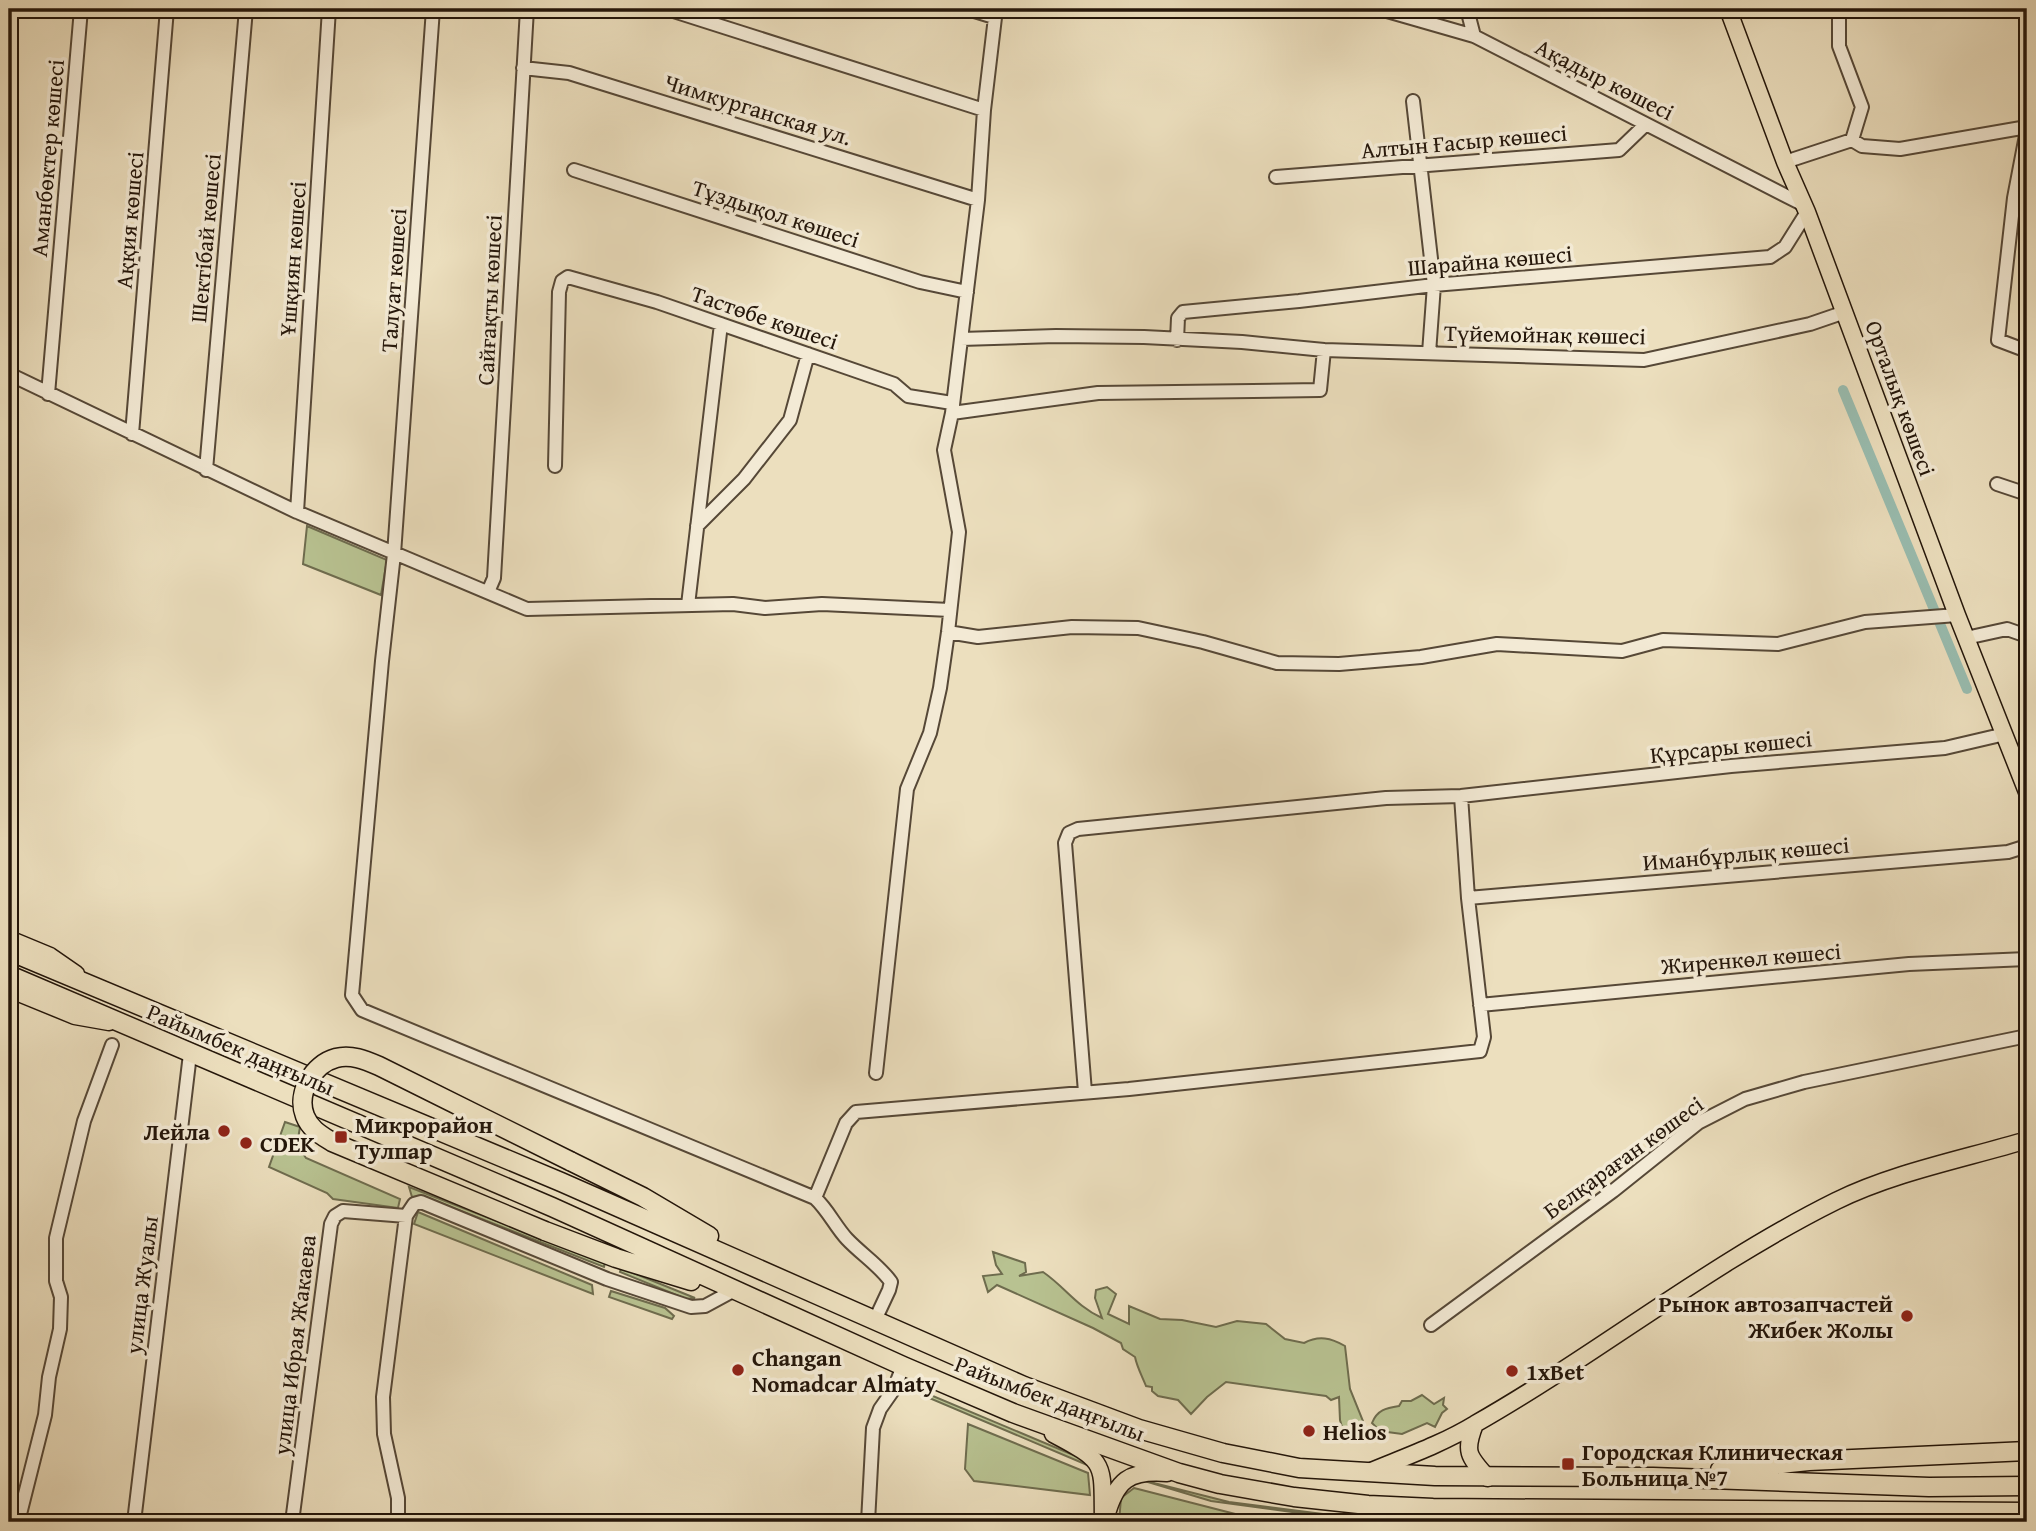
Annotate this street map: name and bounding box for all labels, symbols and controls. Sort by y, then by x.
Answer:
street label: Ақадыр көшесі [1530,30,1680,128]
street label: Аманбөктер көшесі [22,58,72,258]
street label: Чимкурганская ул. [660,65,856,153]
street label: Алтын Ғасыр көшесі [1360,116,1568,166]
street label: Аққия көшесі [107,150,151,290]
street label: Шектібай көшесі [181,152,229,324]
street label: Тұздықол көшесі [688,170,864,256]
street label: Ұшқиян көшесі [270,180,314,338]
street label: Талуат көшесі [372,207,414,353]
street label: Сайғақты көшесі [468,214,510,386]
street label: Шарайна көшесі [1406,236,1574,284]
street label: Тастөбе көшесі [687,276,843,358]
street label: Түйемойнақ көшесі [1444,316,1646,352]
street label: Орталық көшесі [1858,316,1944,480]
street label: Құрсары көшесі [1648,721,1814,771]
street label: Иманбұрлық көшесі [1641,828,1851,878]
street label: Жиренкөл көшесі [1659,934,1842,982]
street label: Райымбек даңғылы [142,995,340,1103]
street label: Белқараған көшесі [1536,1088,1710,1226]
place label: Микрорайон Тулпар [355,1108,493,1167]
place label: Лейла [144,1115,210,1148]
marker: Лейла [216,1123,232,1139]
place label: CDEK [260,1127,315,1160]
marker: Микрорайон Тулпар [333,1129,349,1145]
marker: CDEK [238,1135,254,1151]
street label: улица Жуалы [116,1214,166,1357]
street label: улица Ибрая Жакаева [264,1233,324,1458]
place label: Рынок автозапчастей Жибек Жолы [1658,1287,1893,1346]
marker: Рынок автозапчастей Жибек Жолы [1899,1308,1915,1324]
place label: Changan Nomadcar Almaty [752,1341,936,1400]
street label: Райымбек даңғылы [950,1347,1150,1449]
place label: 1xBet [1526,1355,1585,1388]
marker: Changan Nomadcar Almaty [730,1362,746,1378]
marker: 1xBet [1504,1363,1520,1379]
place label: Helios [1323,1415,1387,1448]
marker: Helios [1301,1423,1317,1439]
place label: Городская Клиническая Больница №7 [1582,1435,1843,1494]
marker: Городская Клиническая Больница №7 [1560,1456,1576,1472]

